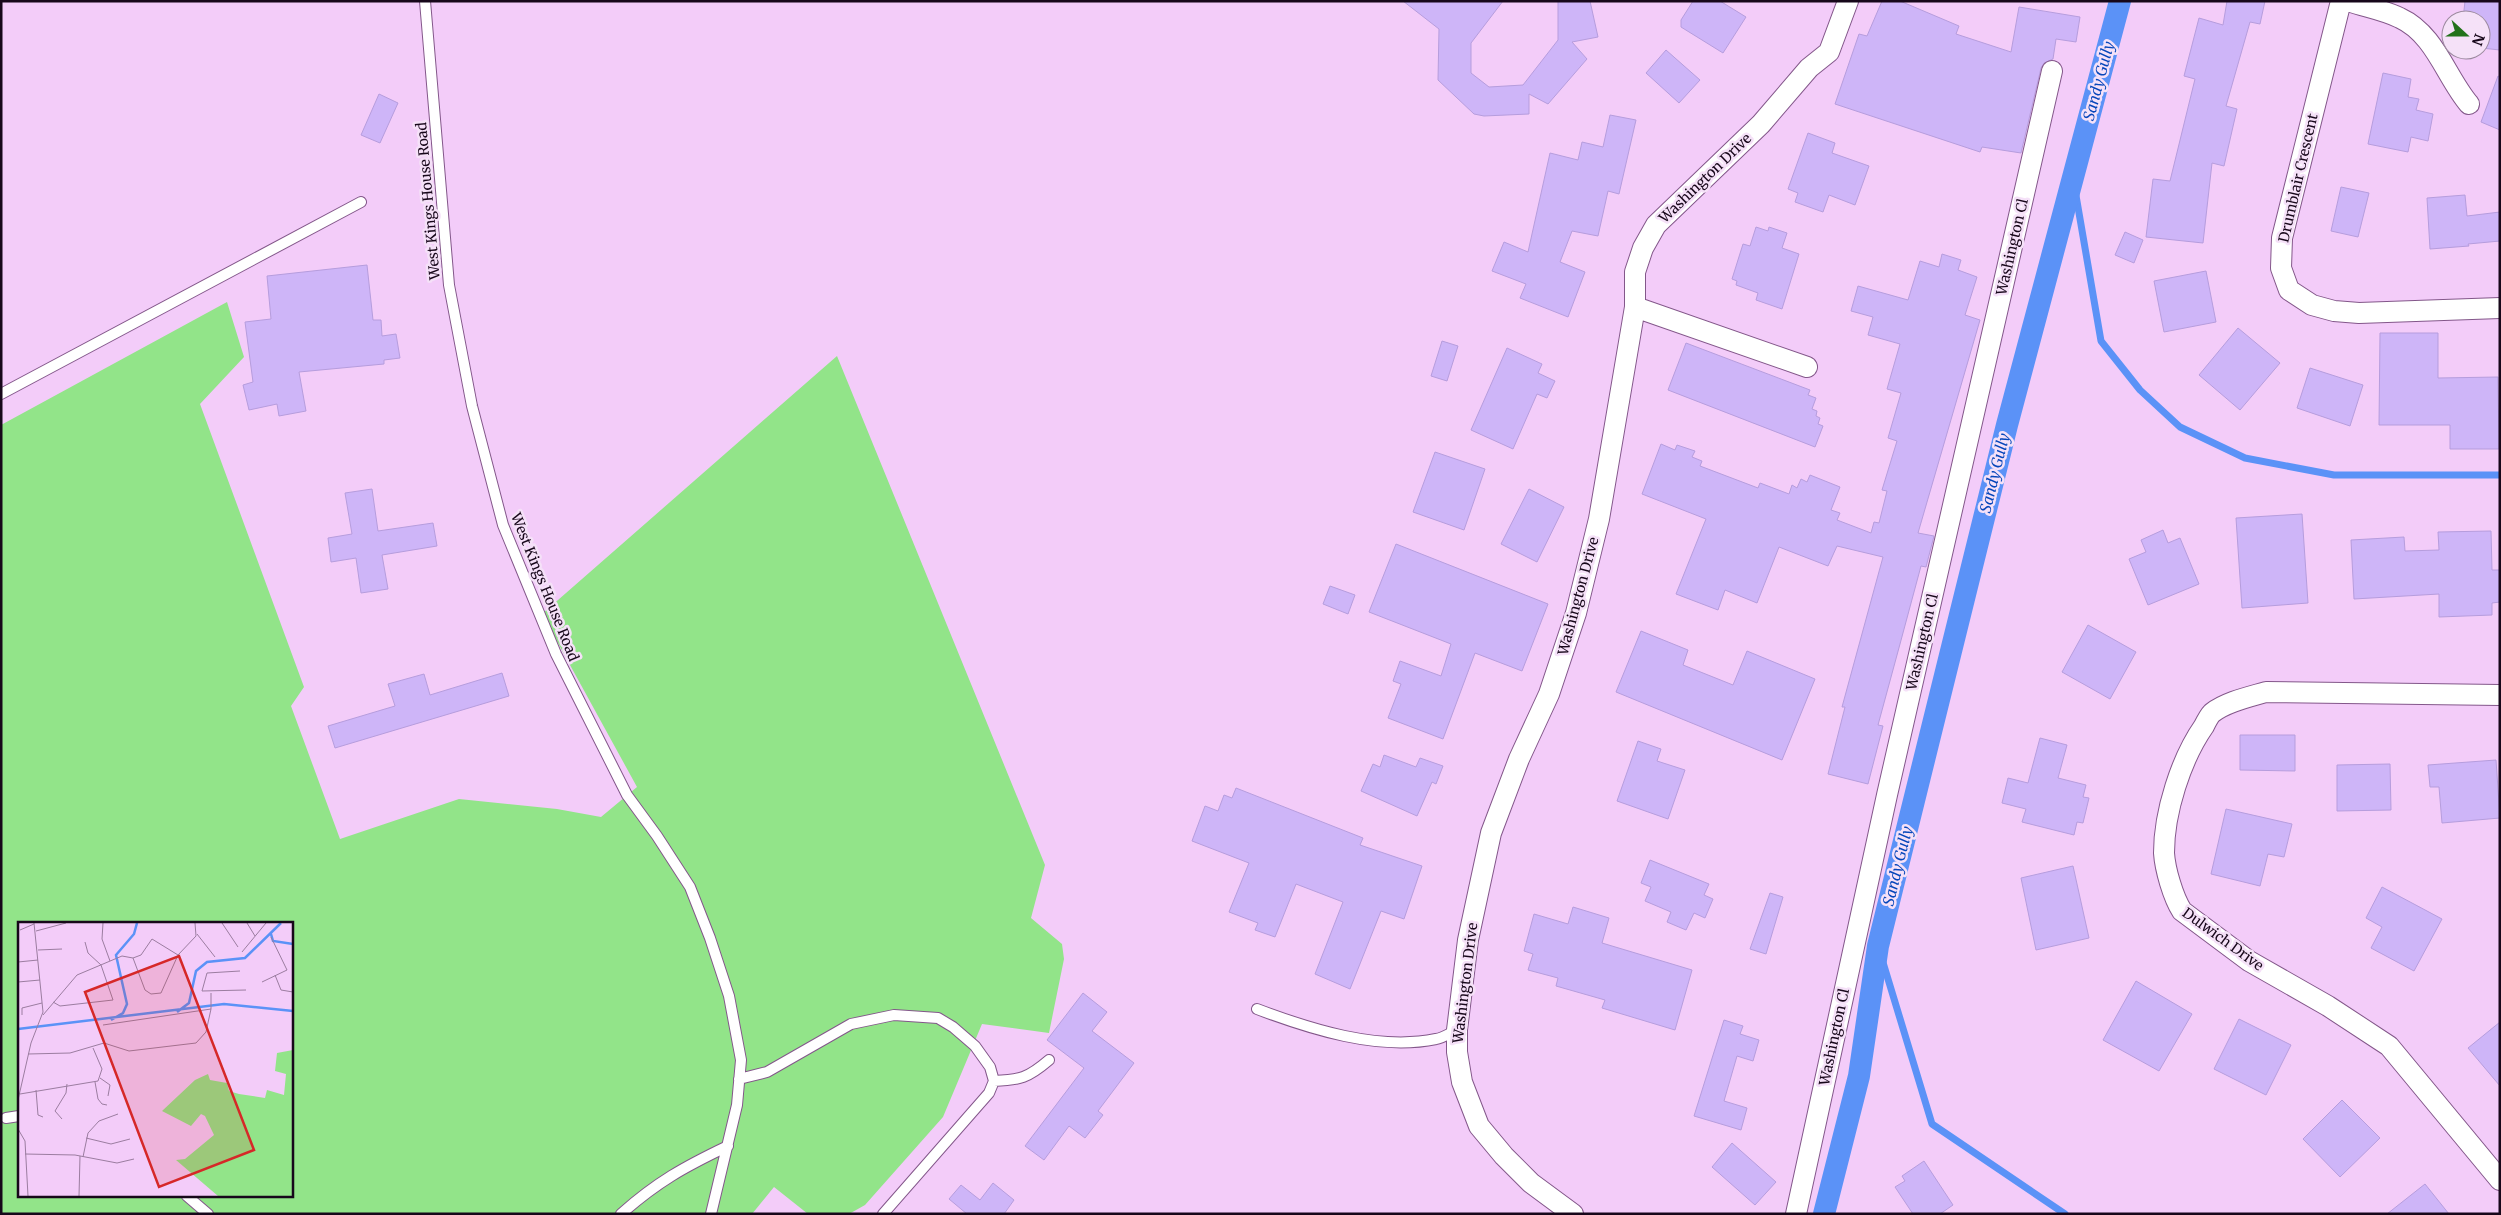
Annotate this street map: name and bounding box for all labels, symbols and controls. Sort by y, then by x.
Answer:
north arrow [2441,10,2491,60]
text: N [2468,31,2489,48]
water label: Sandy Gully [2079,39,2118,123]
street label: Drumblair Crescent [2274,111,2322,244]
street label: West Kings House Road [412,121,444,282]
street label: Washington Drive [1654,129,1755,227]
street label: Washington Cl [1992,196,2032,298]
water label: Sandy Gully [1975,431,2014,515]
street label: West Kings House Road [507,509,583,664]
street label: Washington Drive [1553,535,1602,658]
street label: Washington Cl [1902,591,1942,693]
water label: Sandy Gully [1878,824,1917,908]
street label: Dulwich Drive [2179,904,2267,974]
inset map [18,922,292,1198]
street label: Washington Drive [1449,922,1481,1045]
street label: Washington Cl [1815,986,1853,1088]

